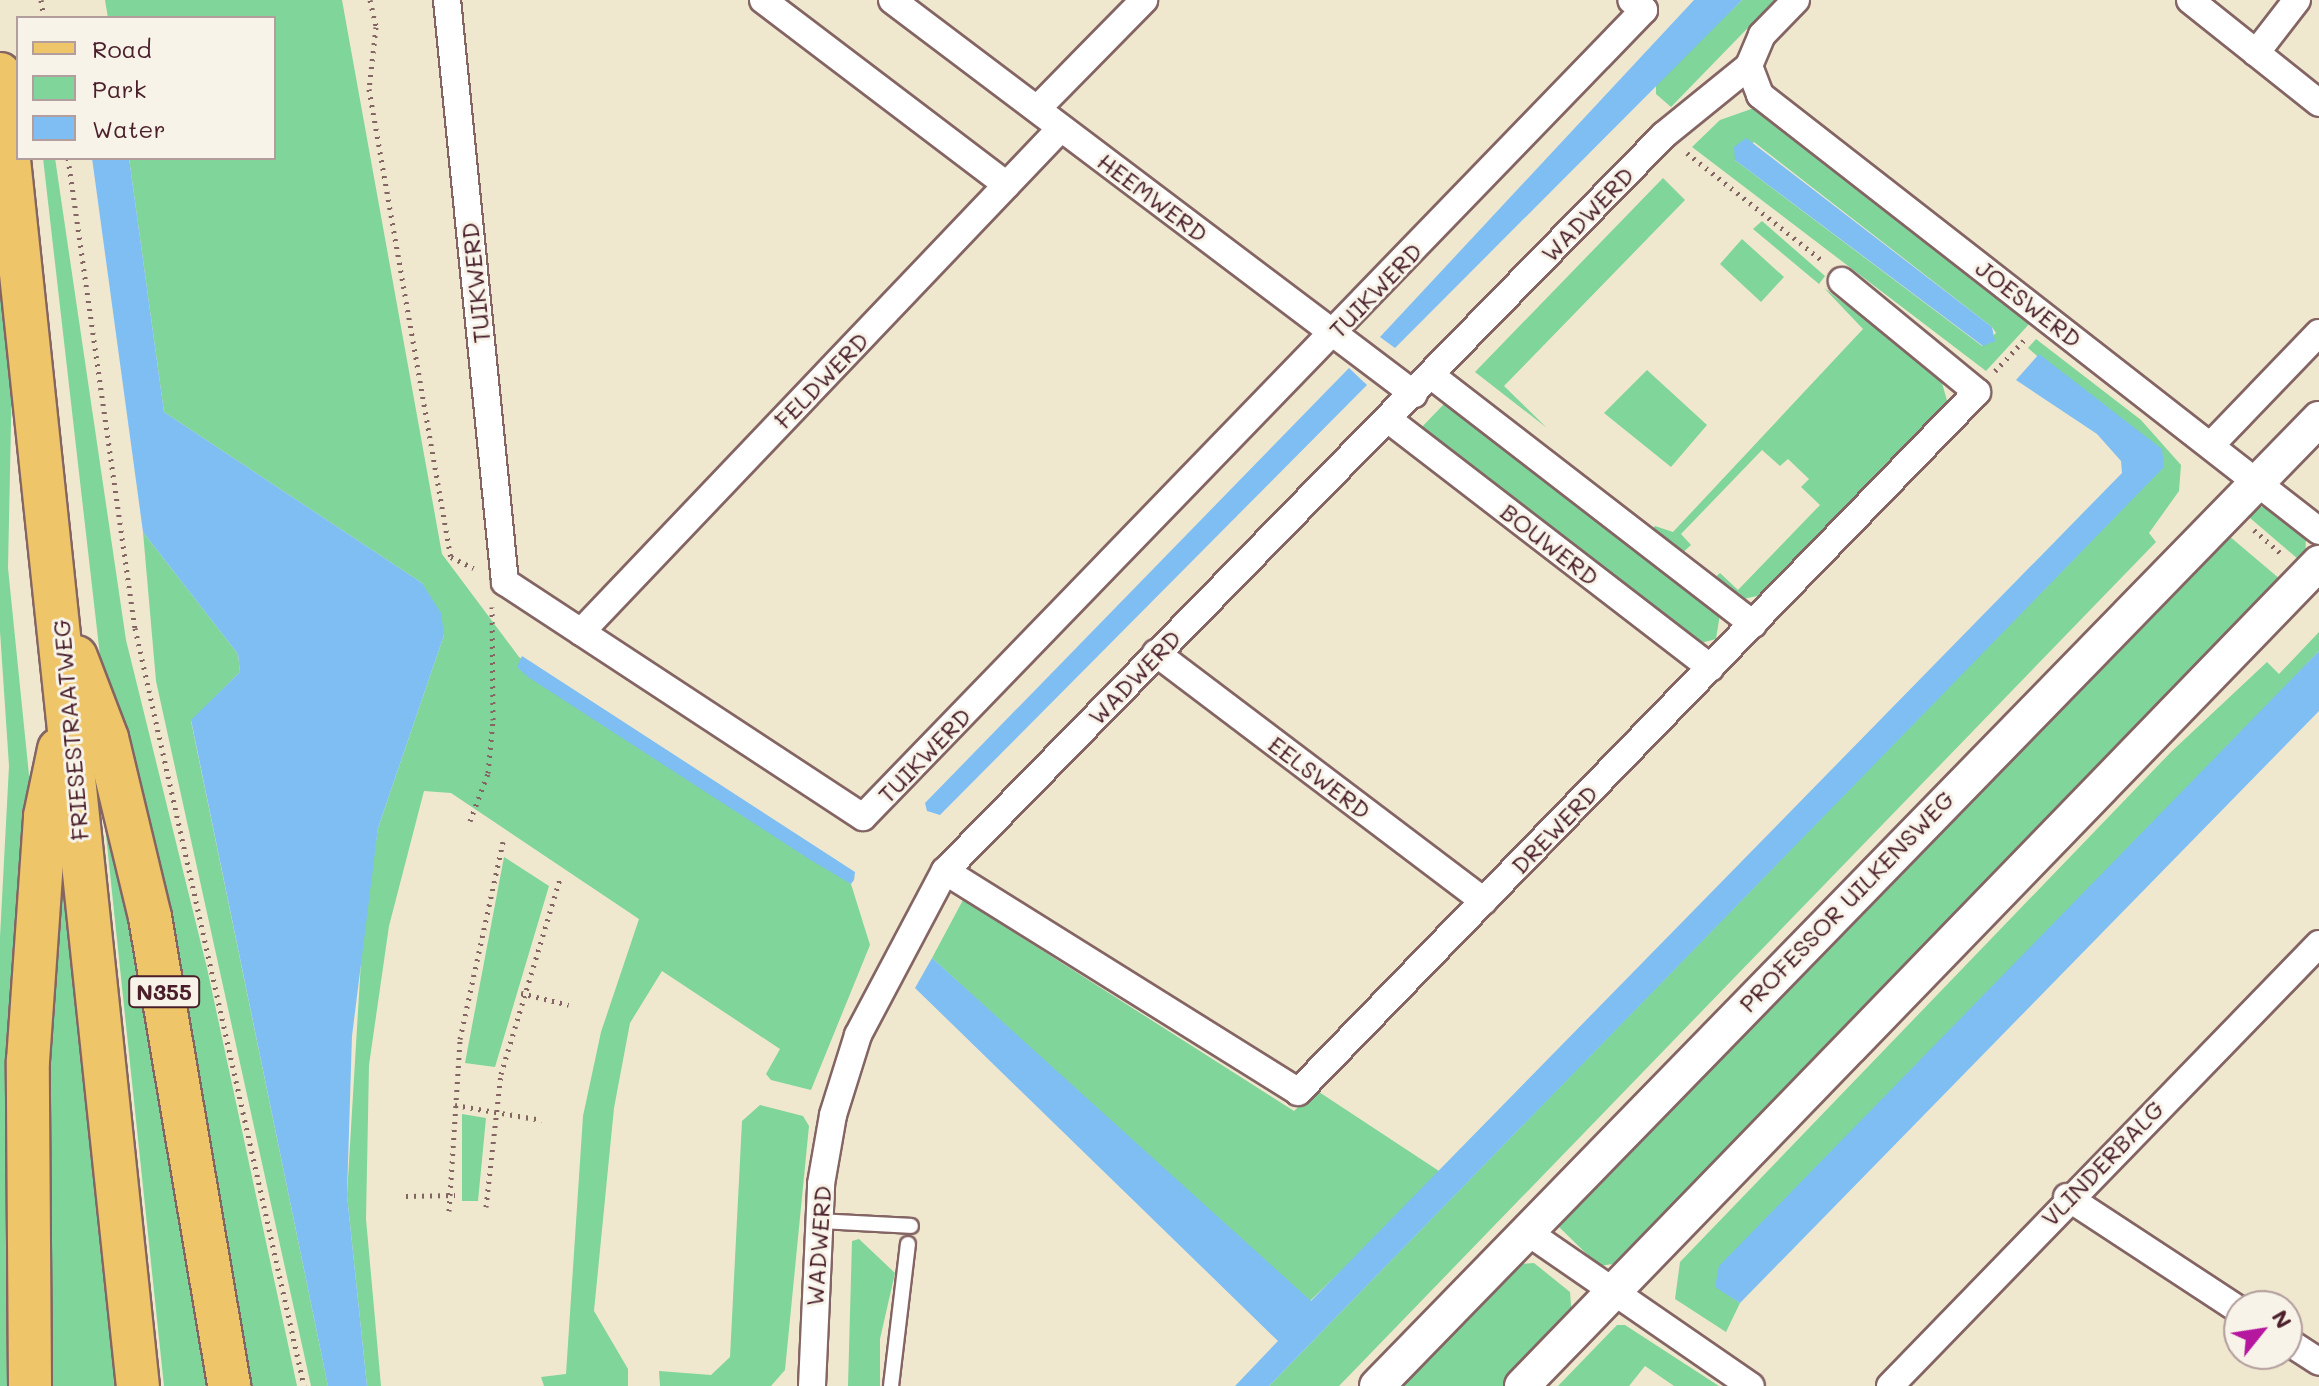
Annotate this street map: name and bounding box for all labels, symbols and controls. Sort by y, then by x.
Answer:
legend [16,16,276,160]
text: Road [92,33,152,64]
text: Park [92,73,146,104]
text: Water [92,113,166,144]
street label: HEEMWERD [1092,146,1214,248]
street label: WADWERD [1535,161,1639,267]
street label: TUIKWERD [454,221,496,345]
street label: TUIKWERD [1323,236,1427,344]
street label: JOESWERD [1970,253,2088,353]
street label: FELDWERD [768,326,874,434]
street label: BOUWERD [1495,497,1605,591]
street label: FRIESESTRAATWEG [46,618,94,842]
street label: WADWERD [1082,624,1186,730]
street label: TUIKWERD [872,701,976,809]
street label: EELSWERD [1263,729,1377,825]
street label: DREWERD [1505,779,1603,879]
street label: PROFESSOR UILKENSWEG [1733,784,1959,1018]
road number: N355 [128,974,200,1010]
street label: VLINDERBALG [2035,1094,2169,1232]
street label: WADWERD [799,1185,837,1307]
north arrow [2223,1290,2303,1370]
text: N [2266,1304,2299,1333]

